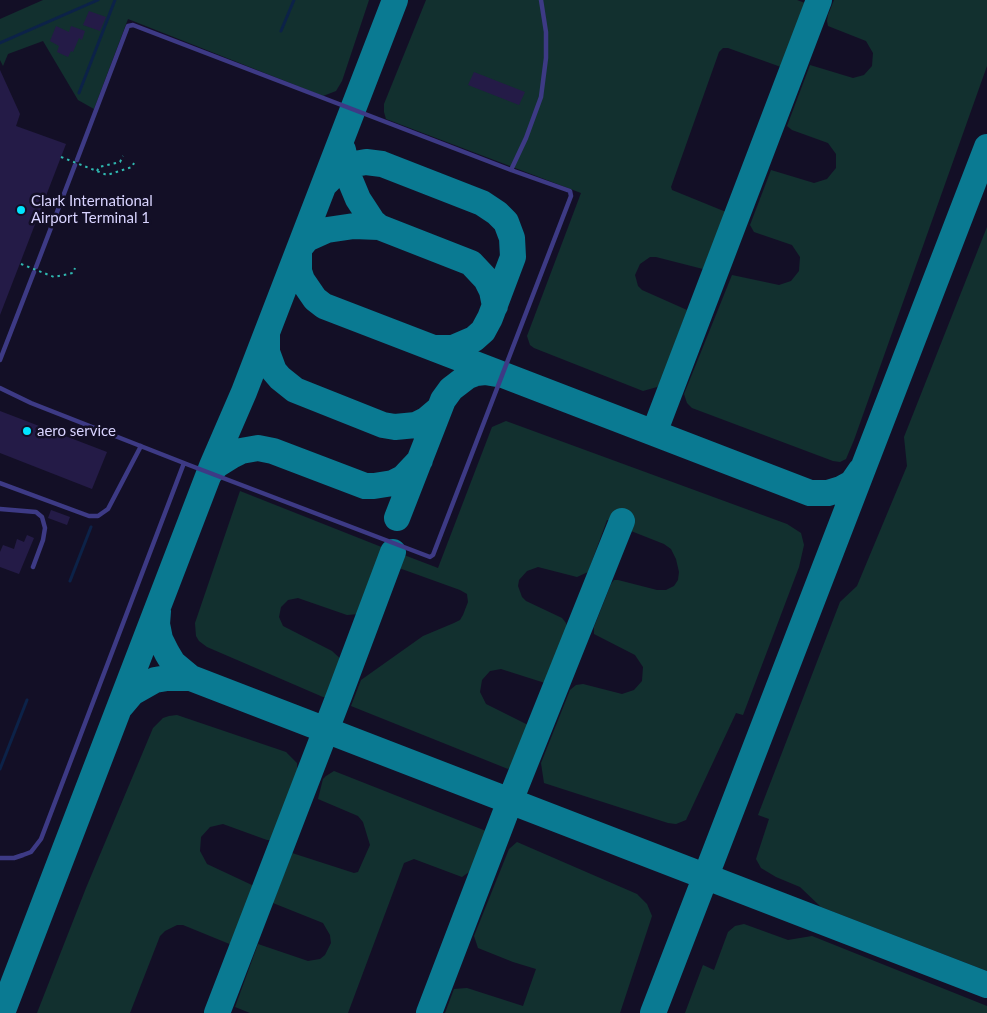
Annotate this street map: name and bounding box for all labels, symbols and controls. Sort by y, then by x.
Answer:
place label: Clark International Airport Terminal 1 [31,192,153,227]
marker: Clark International Airport Terminal 1 [15,204,27,216]
place label: aero service [37,422,116,440]
marker: aero service [21,425,33,437]

